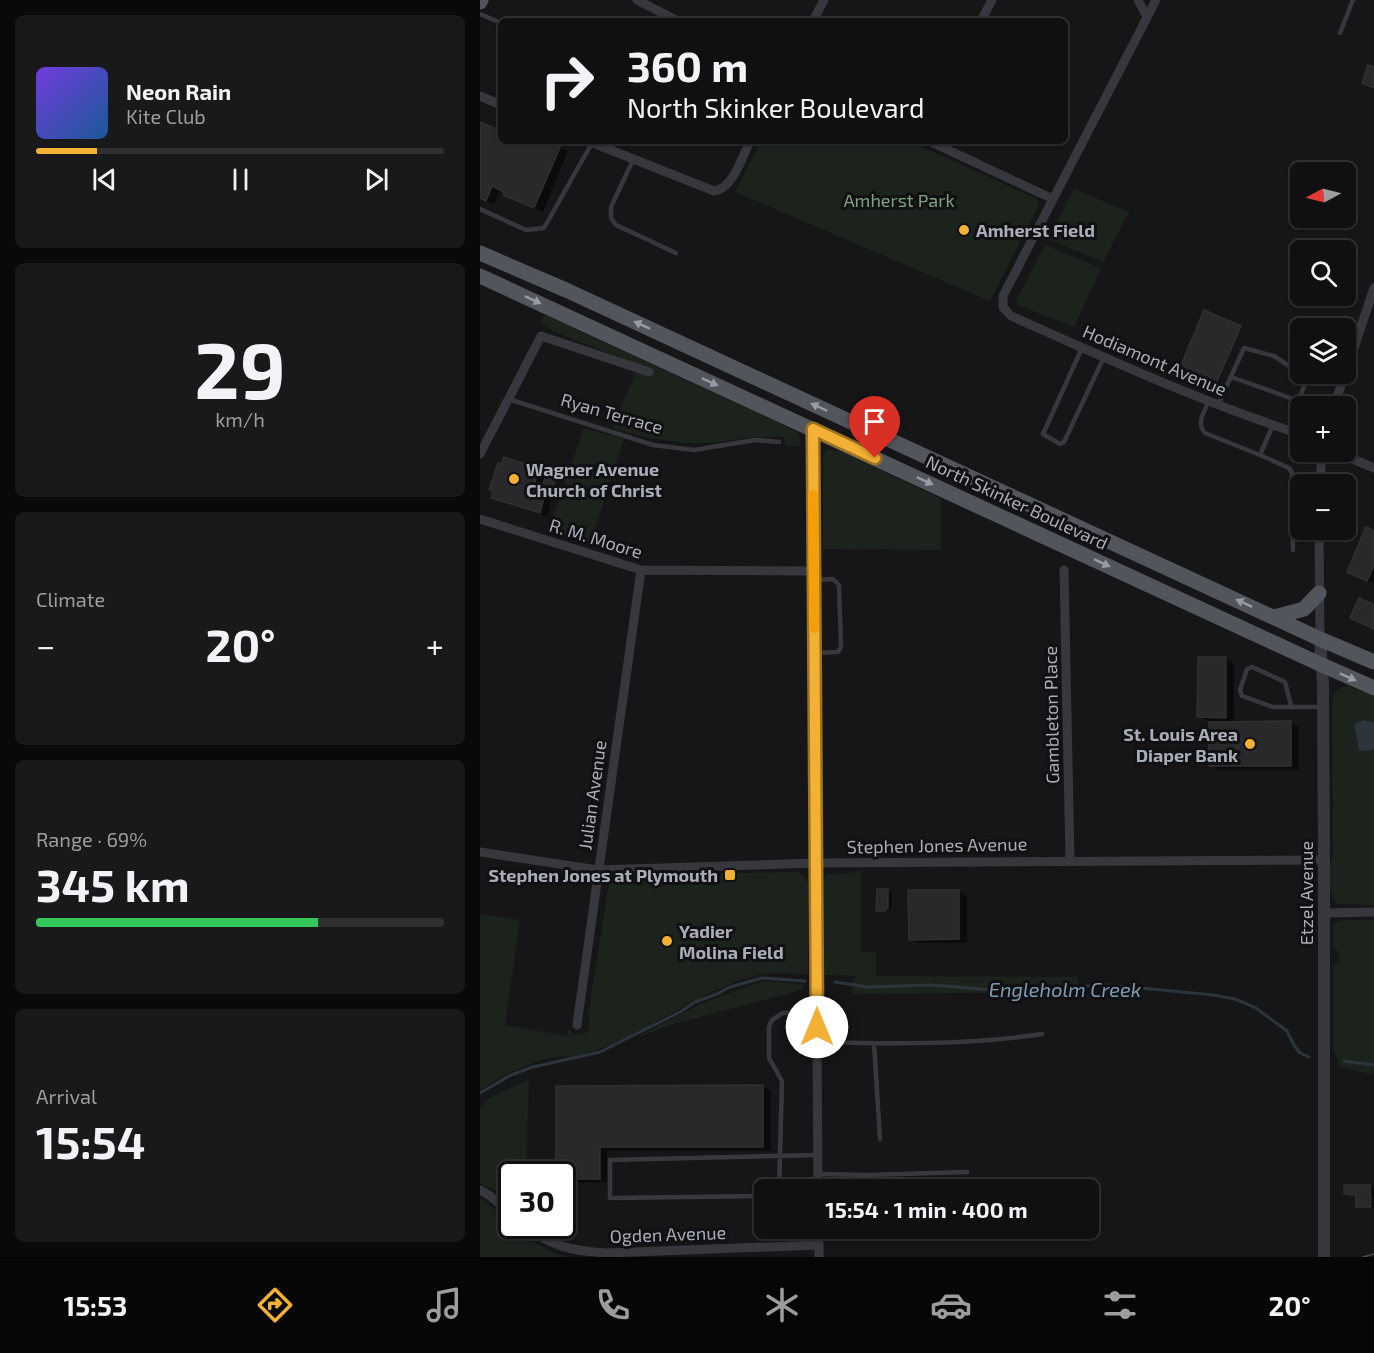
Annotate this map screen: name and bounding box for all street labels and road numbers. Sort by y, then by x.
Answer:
street label: Hodiamont Avenue [1080,320,1230,400]
street label: Ryan Terrace [558,388,666,438]
street label: North Skinker Boulevard [922,450,1112,554]
street label: R. M. Moore [547,513,645,563]
street label: Gambleton Place [1039,646,1063,784]
street label: Julian Avenue [573,739,611,851]
street label: Stephen Jones Avenue [846,832,1028,858]
street label: Etzel Avenue [1295,841,1317,945]
street label: Ogden Avenue [609,1221,727,1247]

